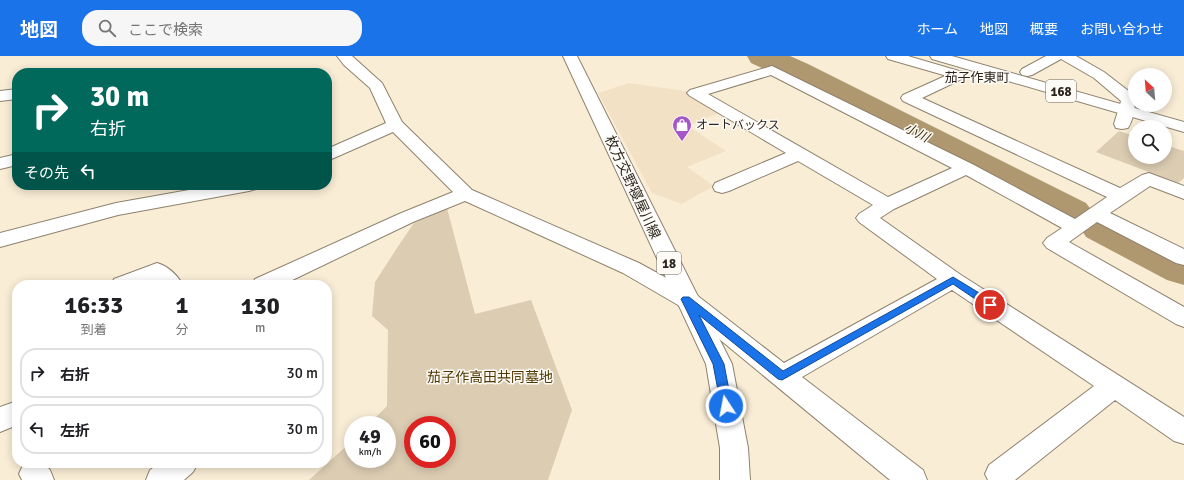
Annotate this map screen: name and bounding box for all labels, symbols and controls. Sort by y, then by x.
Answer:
search box [82,10,362,46]
icon: search [96,17,118,39]
text: 地図 [20,18,58,42]
text: ここで検索 [128,21,203,39]
text: ホーム [916,21,958,38]
text: 地図 [980,21,1008,38]
text: 概要 [1030,21,1058,38]
text: お問い合わせ [1080,21,1164,38]
north arrow [1128,68,1172,112]
map controls [1128,68,1172,164]
district label: 茄子作東町 [944,70,1010,86]
text: 30 m [90,80,149,114]
road number: 168 [1046,80,1076,102]
icon: right [24,84,76,136]
shop icon: オートバックス [671,114,693,142]
text: 右折 [90,118,126,140]
place label: オートバックス [696,118,780,133]
water label: 小川 [901,120,934,147]
button: search [1128,120,1172,164]
street label: 枚方交野寝屋川線 [601,133,664,242]
icon: left [77,160,99,182]
text: その先 [24,164,69,182]
road number: 18 [657,252,681,274]
pin [973,288,1007,322]
text: 16:33 [64,290,123,320]
text: 1 [176,290,188,320]
text: 130 [241,291,280,321]
icon: arrive [979,294,1001,316]
text: m [255,320,265,336]
text: 到着 [81,322,107,338]
text: 分 [175,322,189,338]
icon: right [26,362,48,384]
text: 30 m [287,364,318,382]
text: 右折 [60,366,90,384]
park label: 茄子作高田共同墓地 [427,369,553,386]
position arrow [705,385,747,427]
speed limit sign: 60 [404,416,456,468]
icon: left [26,418,48,440]
text: 30 m [287,420,318,438]
text: 左折 [60,422,90,440]
text: 49 [359,424,381,449]
text: km/h [359,446,381,458]

